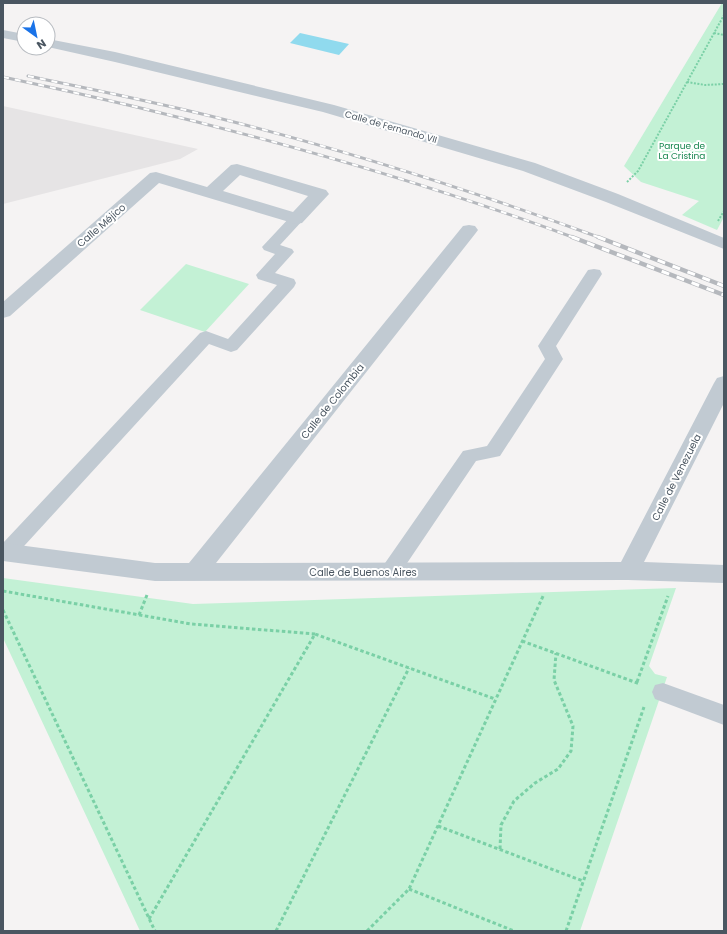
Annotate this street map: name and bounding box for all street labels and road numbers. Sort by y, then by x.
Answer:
street label: Calle de Fernando VII [344,108,438,146]
street label: Calle Méjico [74,200,129,251]
street label: Calle de Colombia [297,360,368,442]
street label: Calle de Venezuela [648,431,705,523]
street label: Calle de Buenos Aires [309,565,417,580]

